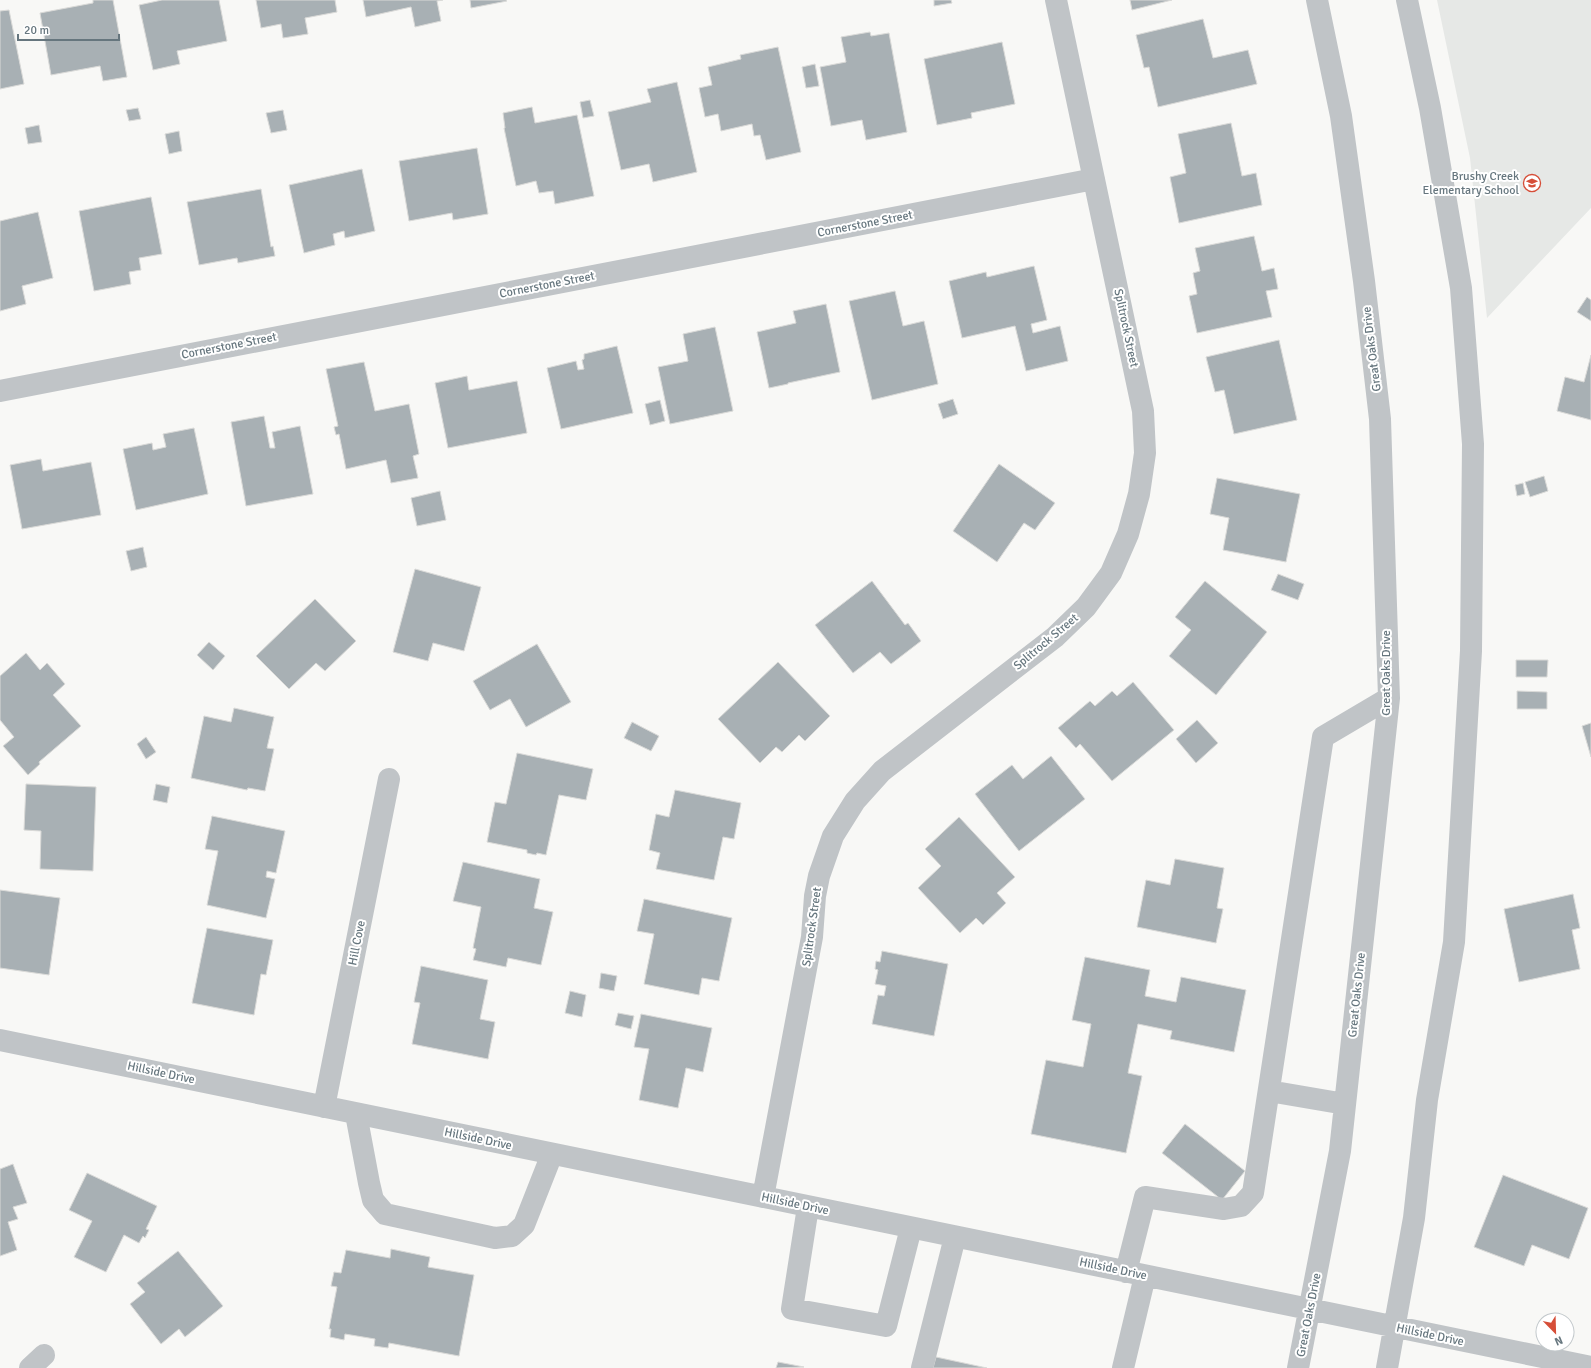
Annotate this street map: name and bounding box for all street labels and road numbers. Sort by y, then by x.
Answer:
street label: Cornerstone Street [816,207,914,241]
street label: Cornerstone Street [498,268,596,302]
street label: Splitrock Street [1110,287,1142,369]
street label: Great Oaks Drive [1359,306,1385,392]
street label: Cornerstone Street [180,329,278,363]
street label: Splitrock Street [1011,611,1081,673]
street label: Great Oaks Drive [1379,630,1394,716]
street label: Splitrock Street [799,886,825,968]
street label: Hill Cove [345,919,369,967]
street label: Great Oaks Drive [1345,952,1369,1038]
street label: Hillside Drive [126,1059,196,1087]
street label: Hillside Drive [443,1125,513,1153]
street label: Hillside Drive [760,1190,830,1218]
street label: Hillside Drive [1078,1255,1148,1283]
street label: Great Oaks Drive [1294,1272,1324,1358]
street label: Hillside Drive [1395,1321,1465,1349]

